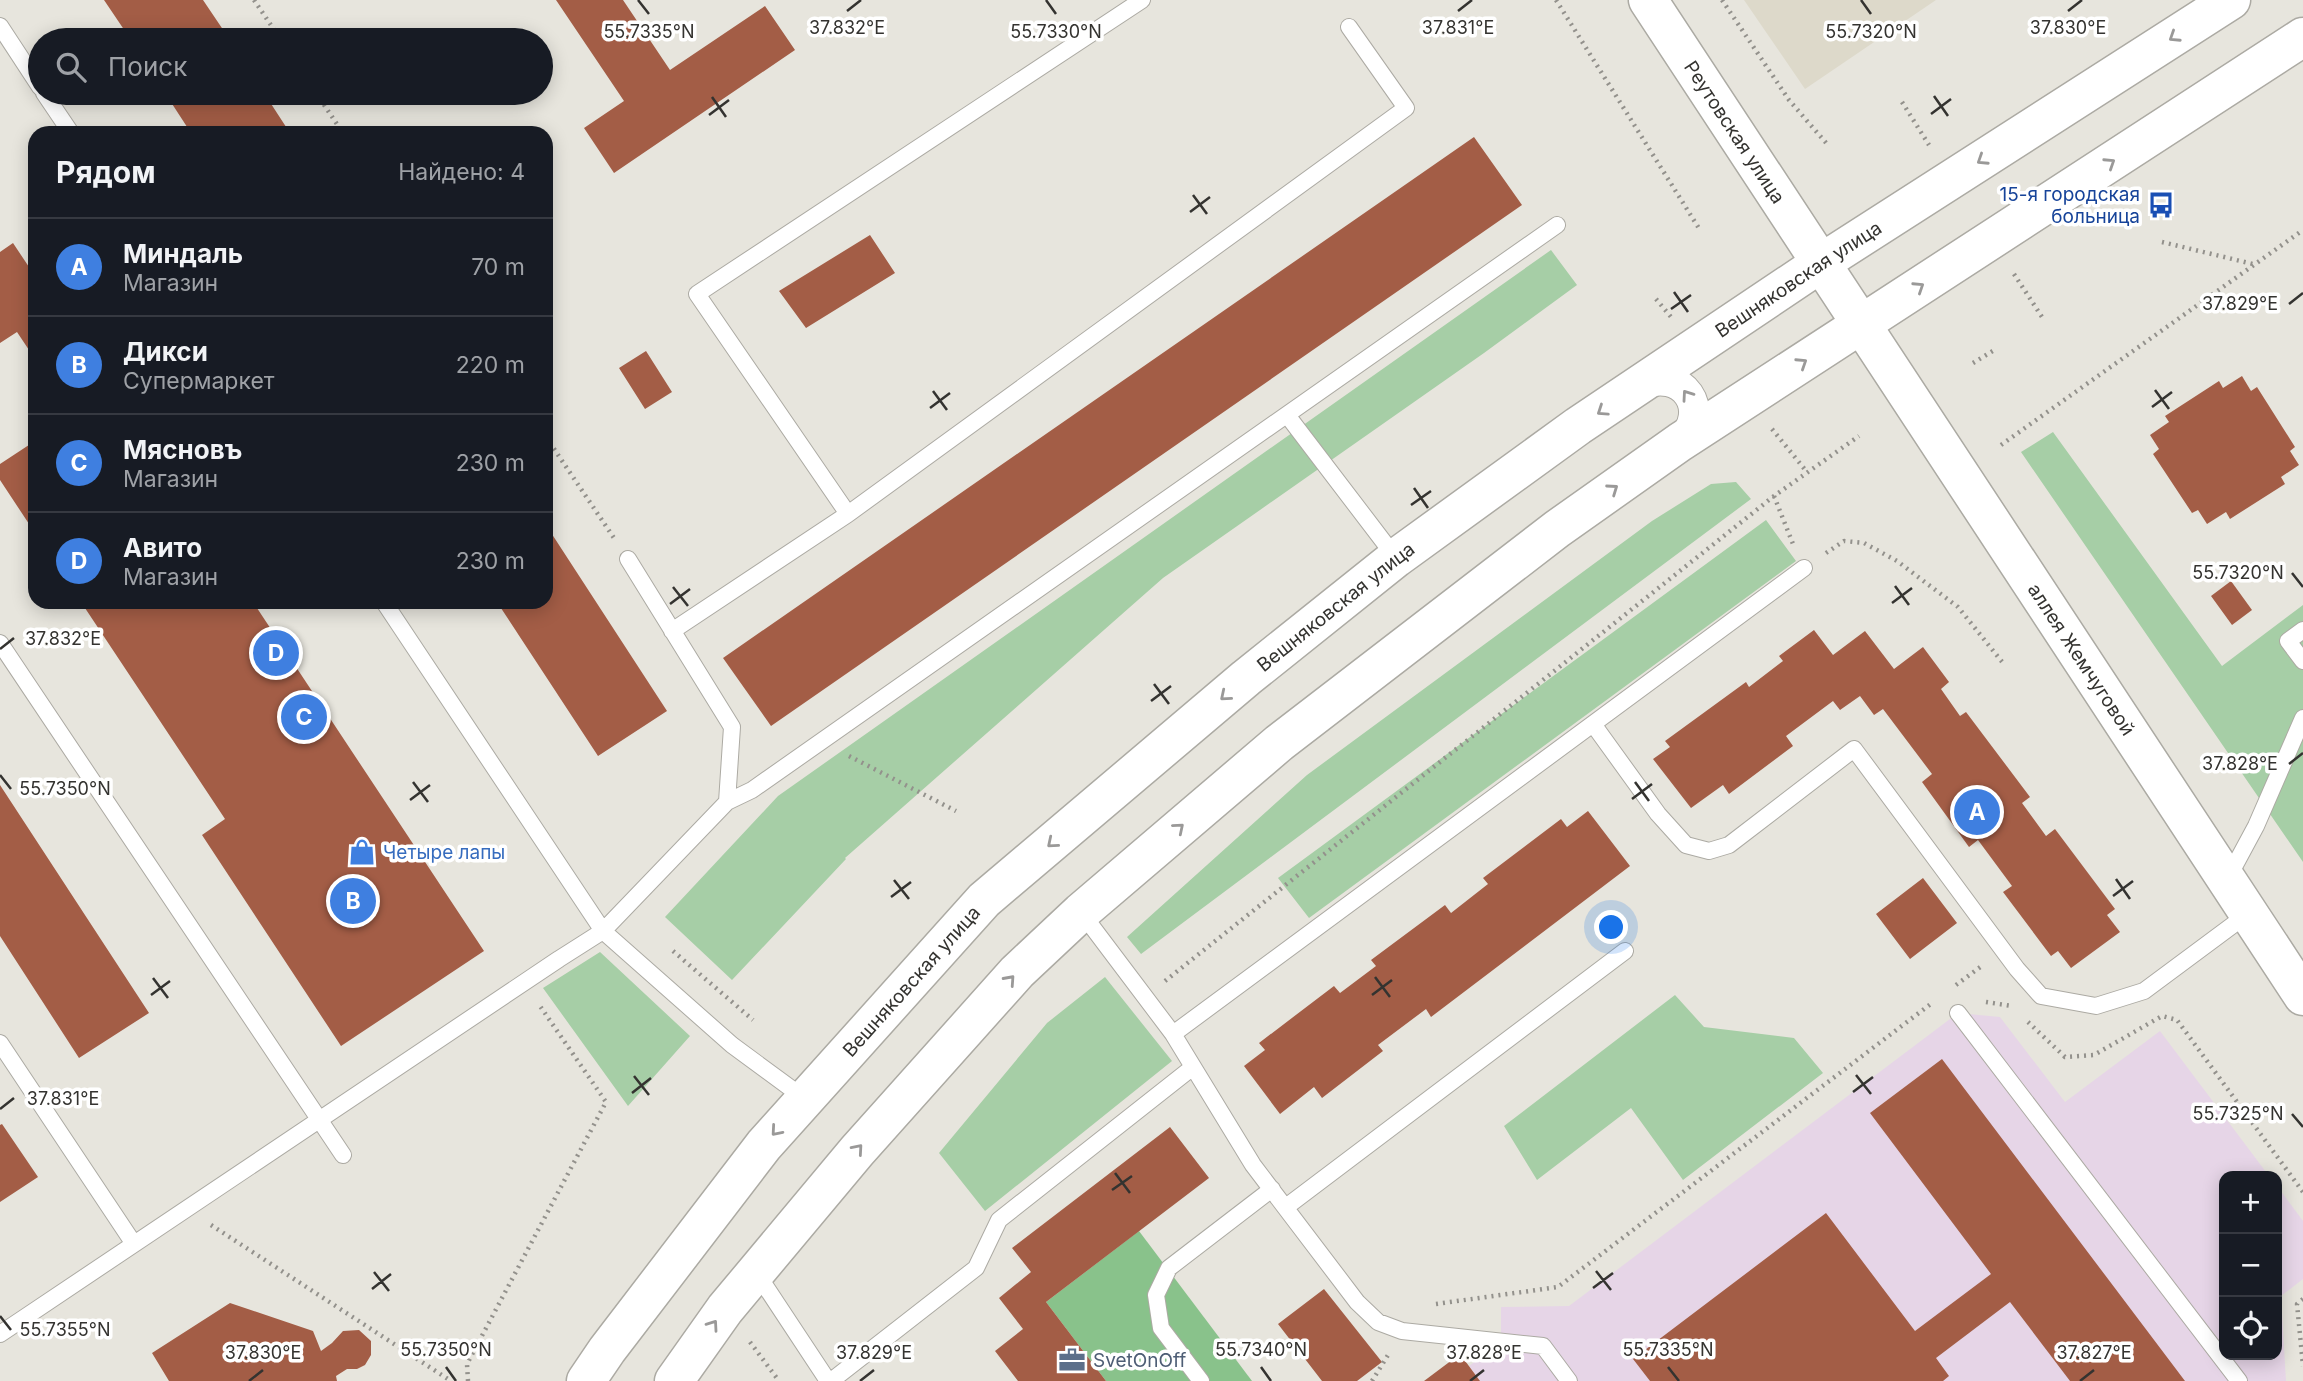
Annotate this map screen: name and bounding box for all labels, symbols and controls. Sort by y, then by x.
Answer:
text: 37.832°E [809,17,885,38]
text: 37.831°E [1422,17,1494,38]
text: 37.830°E [2030,17,2106,38]
text: 55.7335°N [603,21,695,42]
text: 55.7330°N [1010,21,1102,42]
text: 55.7320°N [1825,21,1917,42]
search box [28,28,553,105]
one-way arrow [2168,29,2181,42]
icon: search [52,48,90,86]
text: Поиск [108,51,187,82]
street label: Реутовская улица [1680,56,1790,208]
one-way arrow [1977,152,1990,164]
text: Рядом [56,154,156,190]
text: Найдено: 4 [398,158,525,186]
one-way arrow [2102,159,2115,172]
place label: 15-я городская больница [1999,183,2140,228]
bus stop icon: 15-я городская больница [2146,190,2176,220]
street label: Вешняковская улица [1711,216,1886,342]
text: Миндаль [123,238,243,269]
text: A [70,253,88,281]
text: 70 m [471,253,525,281]
text: Магазин [123,269,218,297]
one-way arrow [1911,283,1924,296]
text: 37.829°E [2202,293,2278,314]
text: Дикси [123,336,208,367]
text: B [71,351,87,379]
text: 220 m [456,351,525,379]
one-way arrow [1794,358,1807,371]
text: Супермаркет [123,367,275,395]
one-way arrow [1683,390,1695,403]
one-way arrow [1597,402,1610,415]
text: Мясновъ [123,434,242,465]
text: C [70,449,88,477]
text: 230 m [456,449,525,477]
text: Магазин [123,465,218,493]
one-way arrow [1605,485,1618,498]
text: Авито [123,532,202,563]
street label: Вешняковская улица [1252,537,1419,676]
text: D [71,547,87,575]
text: 230 m [456,547,525,575]
text: 55.7320°N [2192,562,2284,583]
text: Магазин [123,563,218,591]
street label: аллея Жемчуговой [2023,579,2140,740]
pin: D [253,627,299,679]
text: 37.832°E [25,628,101,649]
one-way arrow [1221,688,1234,700]
pin: C [281,691,327,743]
text: 37.828°E [2202,753,2278,774]
text: 55.7350°N [19,778,111,799]
pin: A [1954,786,2000,838]
one-way arrow [1170,824,1183,836]
one-way arrow [1047,835,1060,847]
shop icon: Четыре лапы [347,837,377,867]
place label: Четыре лапы [383,841,505,864]
pin: B [330,875,376,927]
street label: Вешняковская улица [838,901,985,1061]
your location [1594,910,1628,944]
one-way arrow [1001,975,1014,988]
text: 37.831°E [27,1088,99,1109]
text: 55.7325°N [2192,1103,2284,1124]
one-way arrow [772,1122,784,1135]
one-way arrow [850,1145,862,1158]
map controls [2219,1171,2282,1360]
button: + [2219,1171,2282,1234]
button: − [2219,1234,2282,1297]
button: locate [2219,1297,2282,1360]
text: 55.7355°N [20,1319,110,1340]
one-way arrow [705,1320,717,1333]
text: 55.7350°N [400,1339,492,1360]
text: 55.7340°N [1215,1339,1307,1360]
text: 55.7335°N [1622,1339,1714,1360]
text: 37.830°E [225,1342,301,1363]
text: 37.829°E [836,1342,912,1363]
text: 37.828°E [1446,1342,1522,1363]
text: 37.827°E [2056,1342,2132,1363]
office icon: SvetOnOff [1057,1345,1087,1375]
place label: SvetOnOff [1093,1349,1186,1372]

